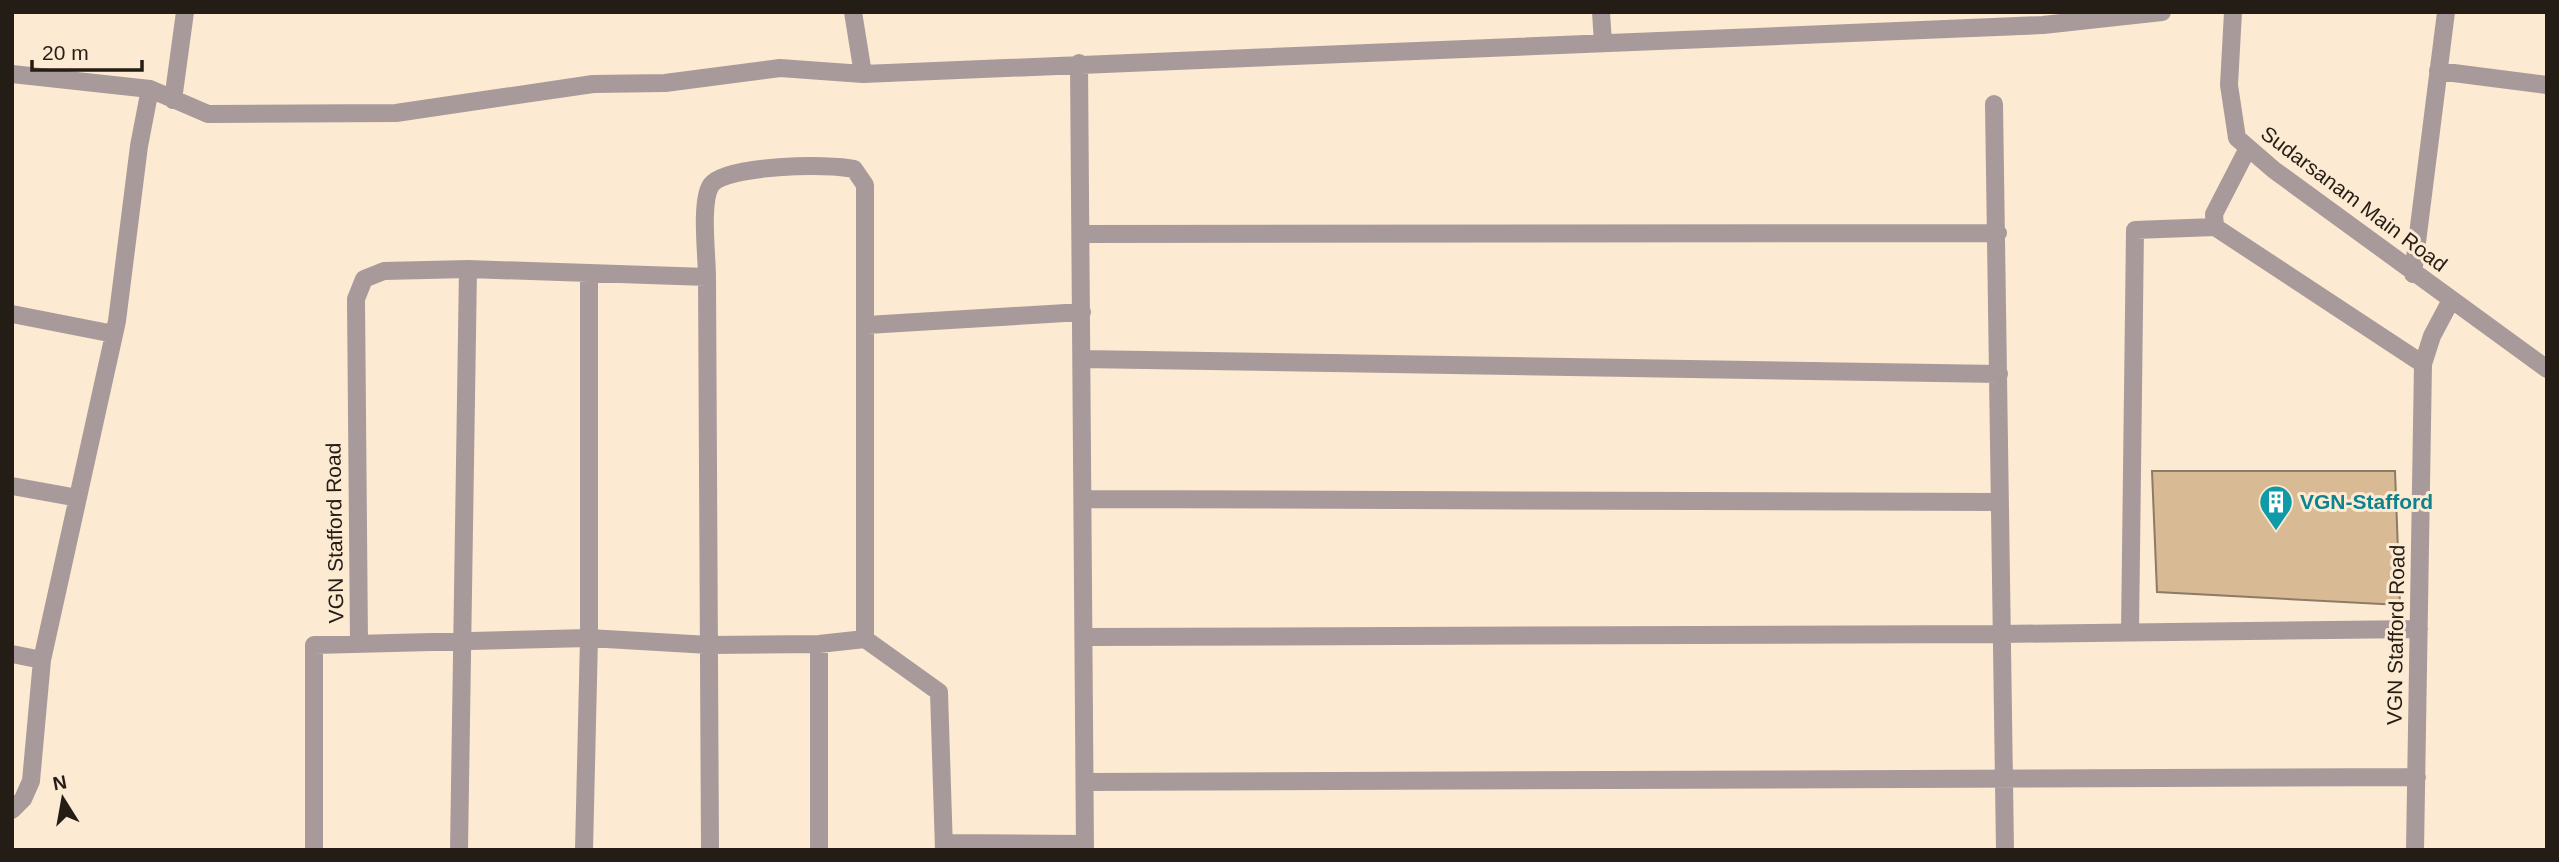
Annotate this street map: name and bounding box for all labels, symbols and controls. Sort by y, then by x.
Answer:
scale bar [32,28,142,72]
text: 20 m [42,41,89,64]
street label: Sudarsanam Main Road [2257,121,2452,276]
street label: VGN Stafford Road [321,443,348,623]
building icon: VGN-Stafford [2257,483,2295,532]
place label: VGN-Stafford [2300,490,2433,513]
street label: VGN Stafford Road [2382,545,2409,725]
north arrow [28,764,98,834]
text: N [51,771,69,794]

